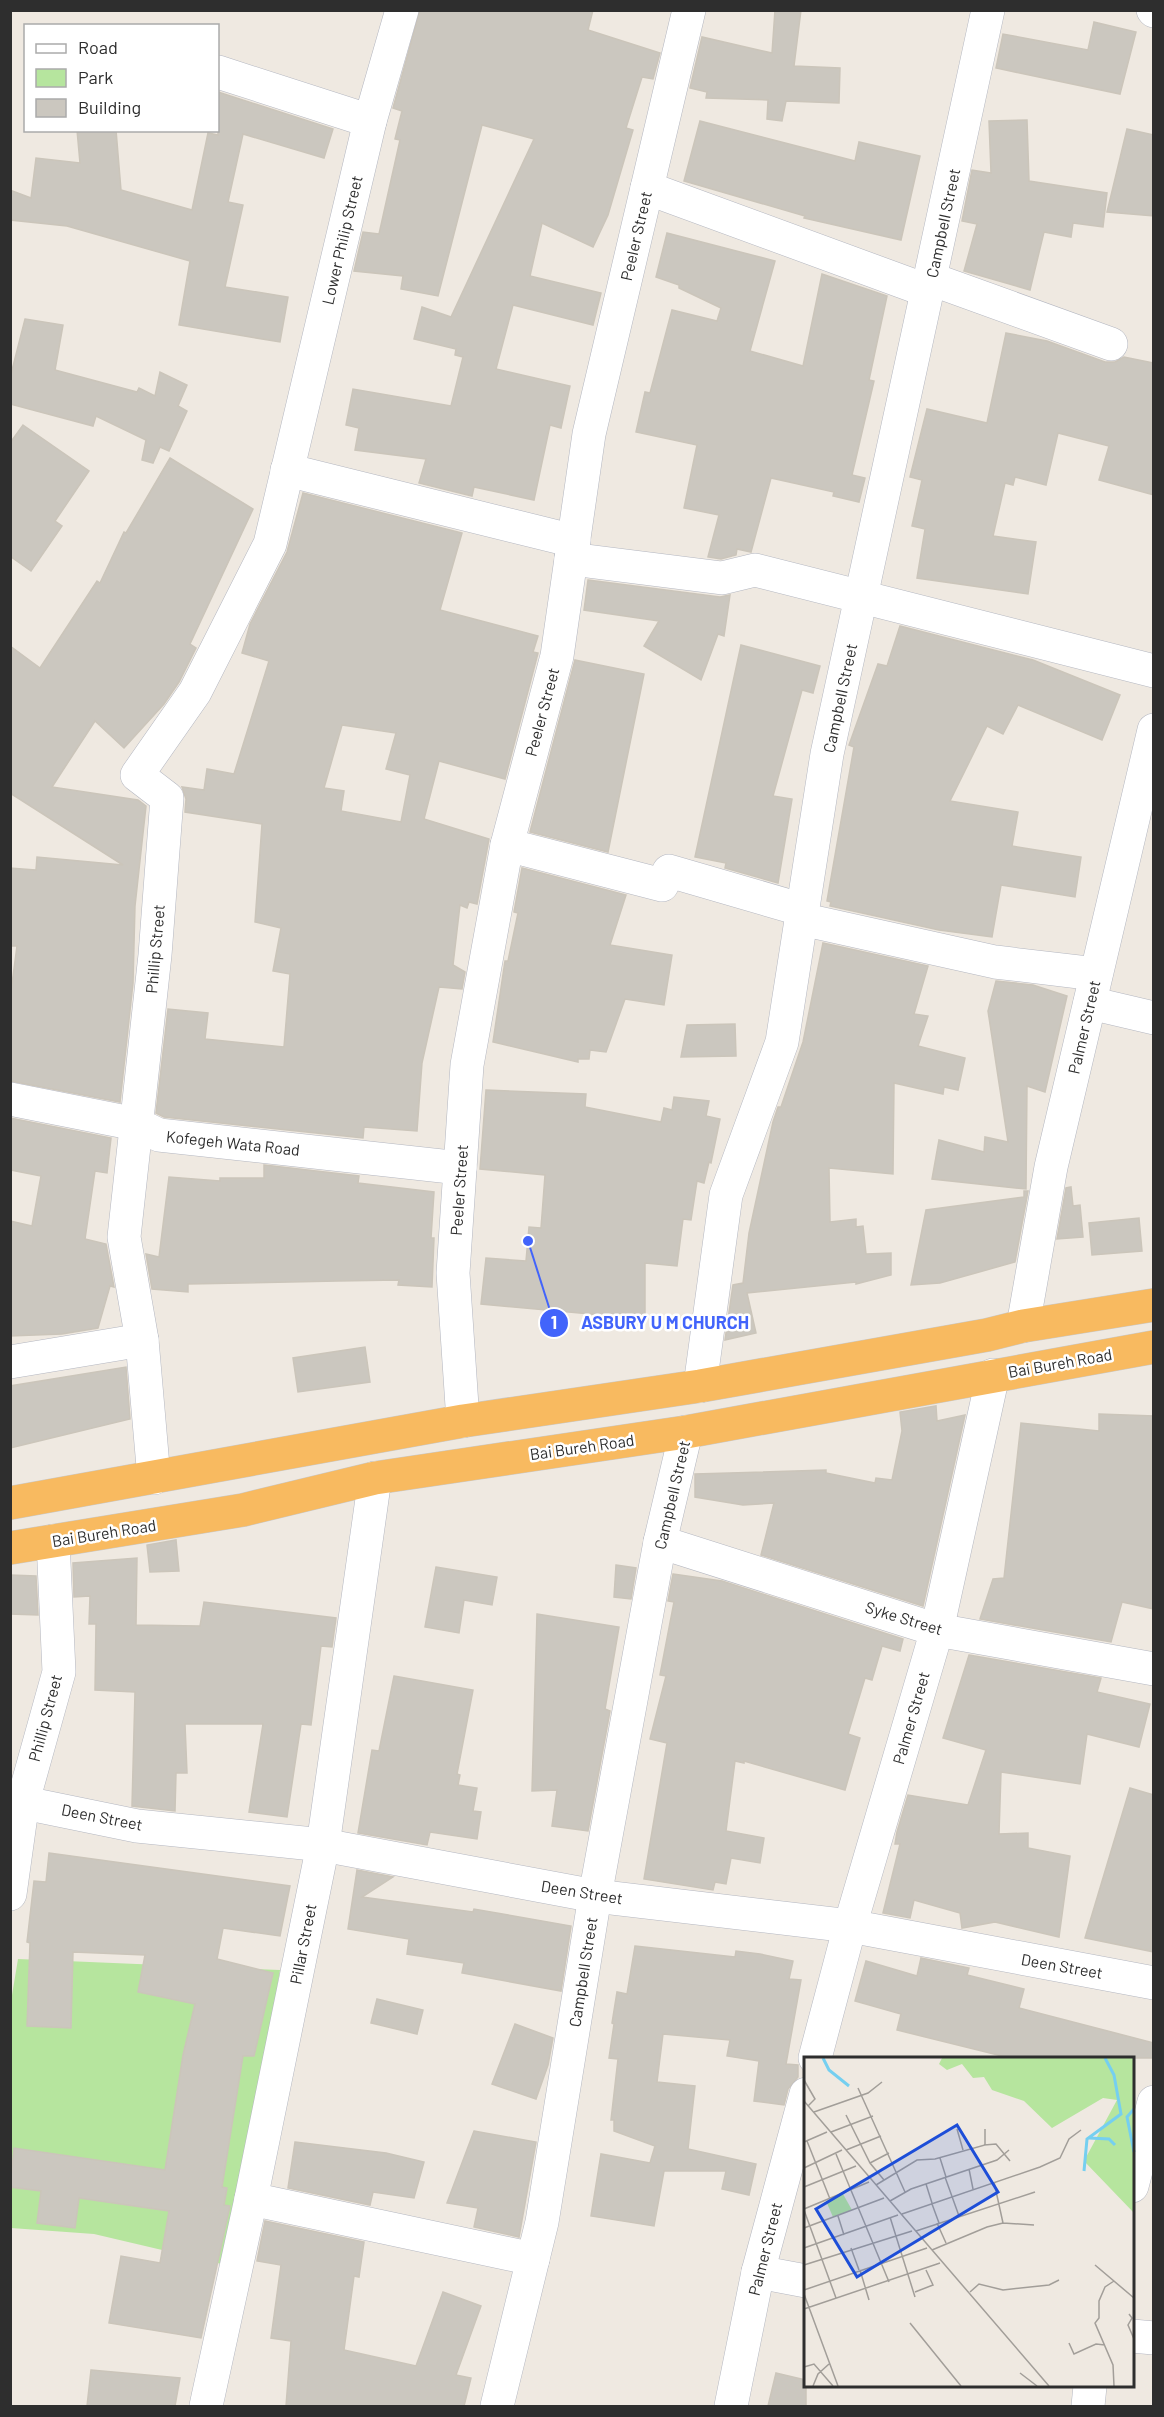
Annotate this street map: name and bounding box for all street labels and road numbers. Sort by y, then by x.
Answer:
street label: Campbell Street [922,167,963,279]
street label: Lower Philip Street [317,173,366,306]
street label: Peeler Street [616,189,655,282]
street label: Campbell Street [819,642,860,754]
street label: Peeler Street [521,665,562,758]
street label: Phillip Street [141,904,168,994]
street label: Palmer Street [1063,978,1104,1076]
street label: Kofegeh Wata Road [165,1126,301,1159]
street label: Peeler Street [446,1144,471,1236]
street label: Bai Bureh Road [1006,1344,1113,1381]
street label: Bai Bureh Road [528,1430,635,1463]
street label: Campbell Street [650,1439,693,1551]
street label: Bai Bureh Road [50,1515,157,1550]
street label: Syke Street [863,1597,945,1638]
street label: Palmer Street [888,1669,933,1766]
street label: Phillip Street [24,1672,65,1763]
street label: Deen Street [60,1799,144,1834]
street label: Deen Street [540,1876,624,1907]
street label: Pillar Street [285,1902,320,1986]
street label: Campbell Street [564,1916,601,2028]
street label: Deen Street [1020,1949,1104,1982]
street label: Palmer Street [744,2200,785,2298]

